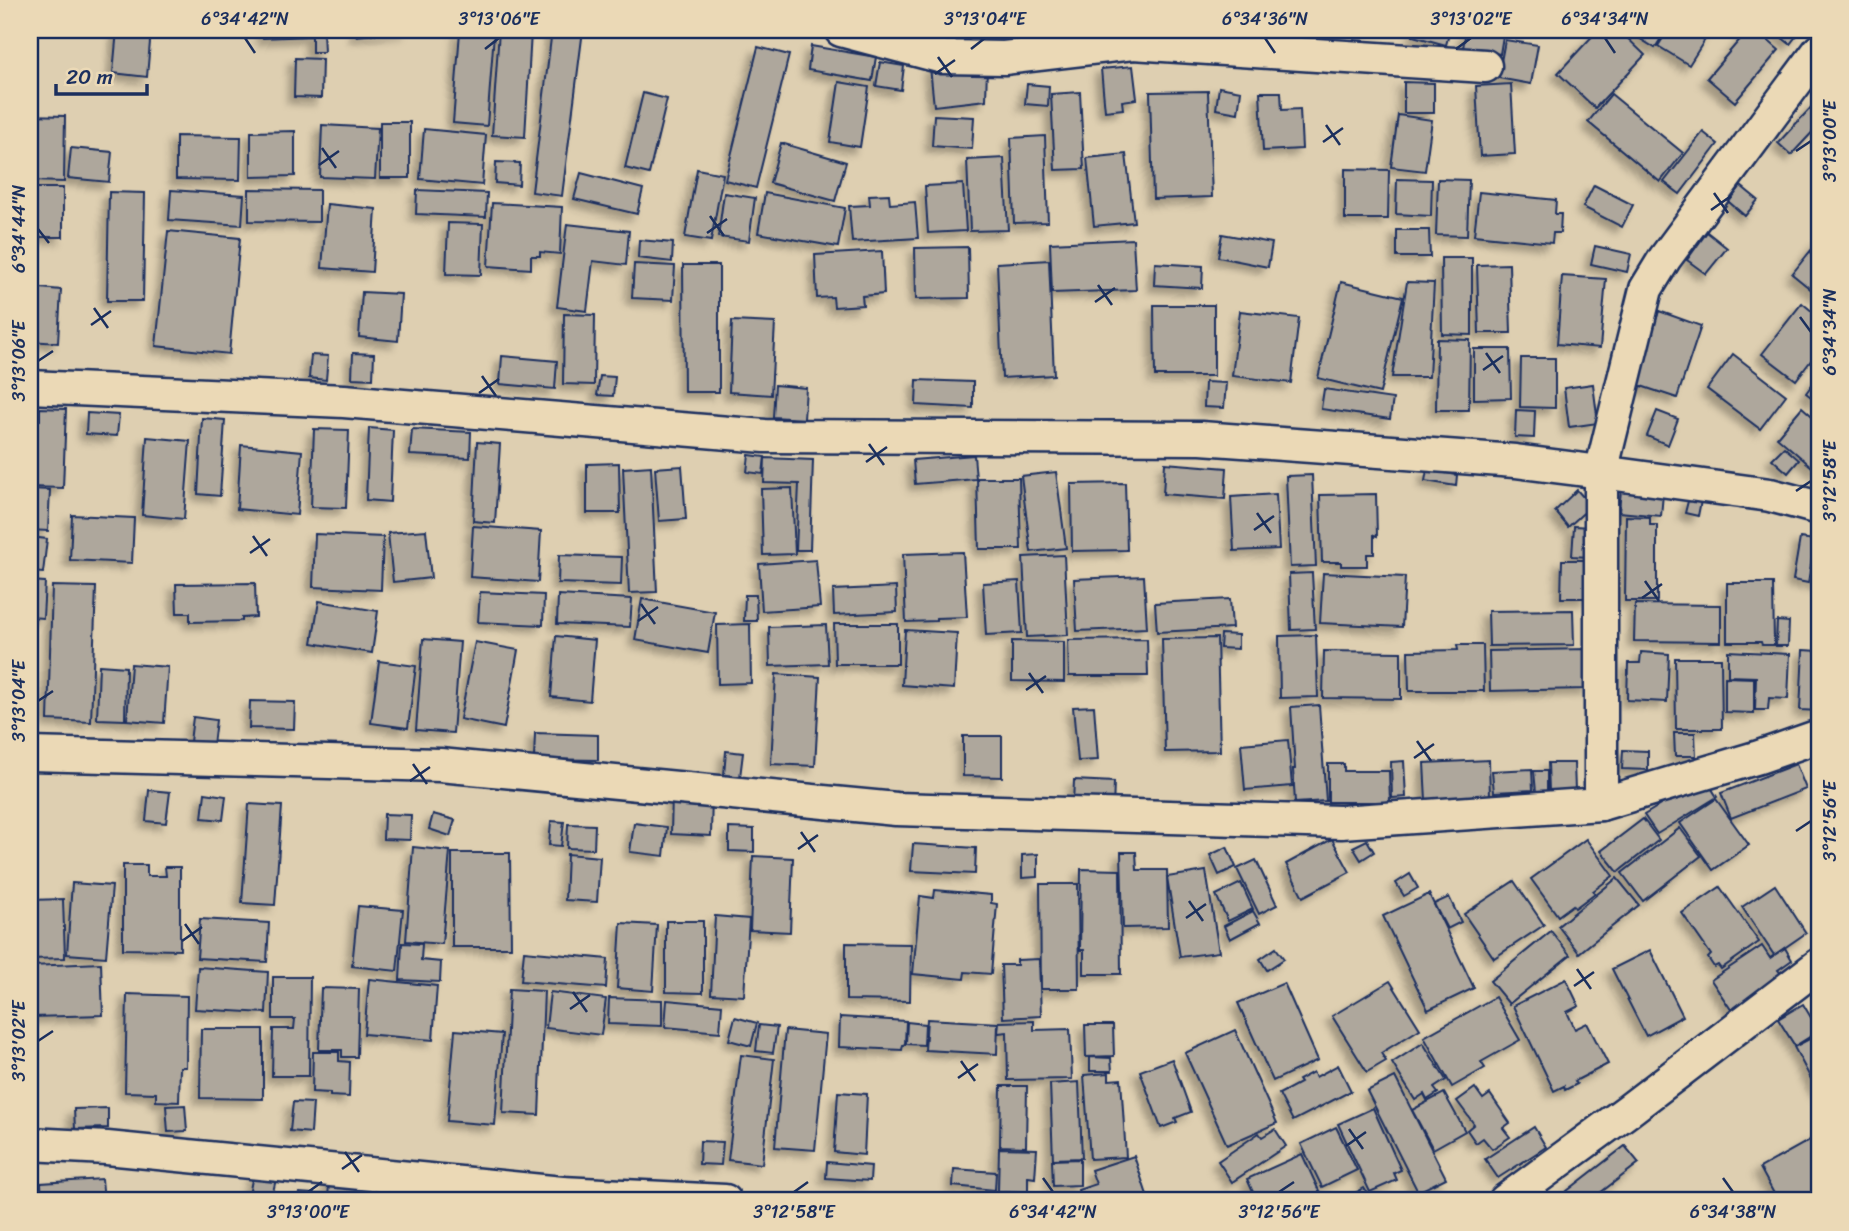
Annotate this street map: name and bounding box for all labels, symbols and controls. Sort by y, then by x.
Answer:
text: 6°34'42"N [201,3,289,35]
text: 3°13'06"E [459,3,540,35]
text: 3°13'04"E [944,3,1027,35]
text: 6°34'36"N [1222,3,1308,35]
text: 3°13'02"E [1430,3,1513,35]
text: 6°34'34"N [1562,3,1649,35]
scale bar [56,52,147,96]
text: 20 m [66,58,113,96]
text: 3°13'00"E [1814,99,1846,182]
text: 6°34'44"N [3,184,35,273]
text: 6°34'34"N [1814,288,1846,375]
text: 3°13'06"E [3,320,35,401]
text: 3°12'58"E [1814,439,1846,522]
text: 3°13'04"E [3,659,35,742]
text: 3°12'56"E [1814,779,1846,862]
text: 3°13'02"E [3,999,35,1082]
text: 3°13'00"E [267,1196,350,1228]
text: 3°12'58"E [753,1196,836,1228]
text: 6°34'42"N [1009,1196,1097,1228]
text: 3°12'56"E [1238,1196,1321,1228]
text: 6°34'38"N [1690,1196,1777,1228]

